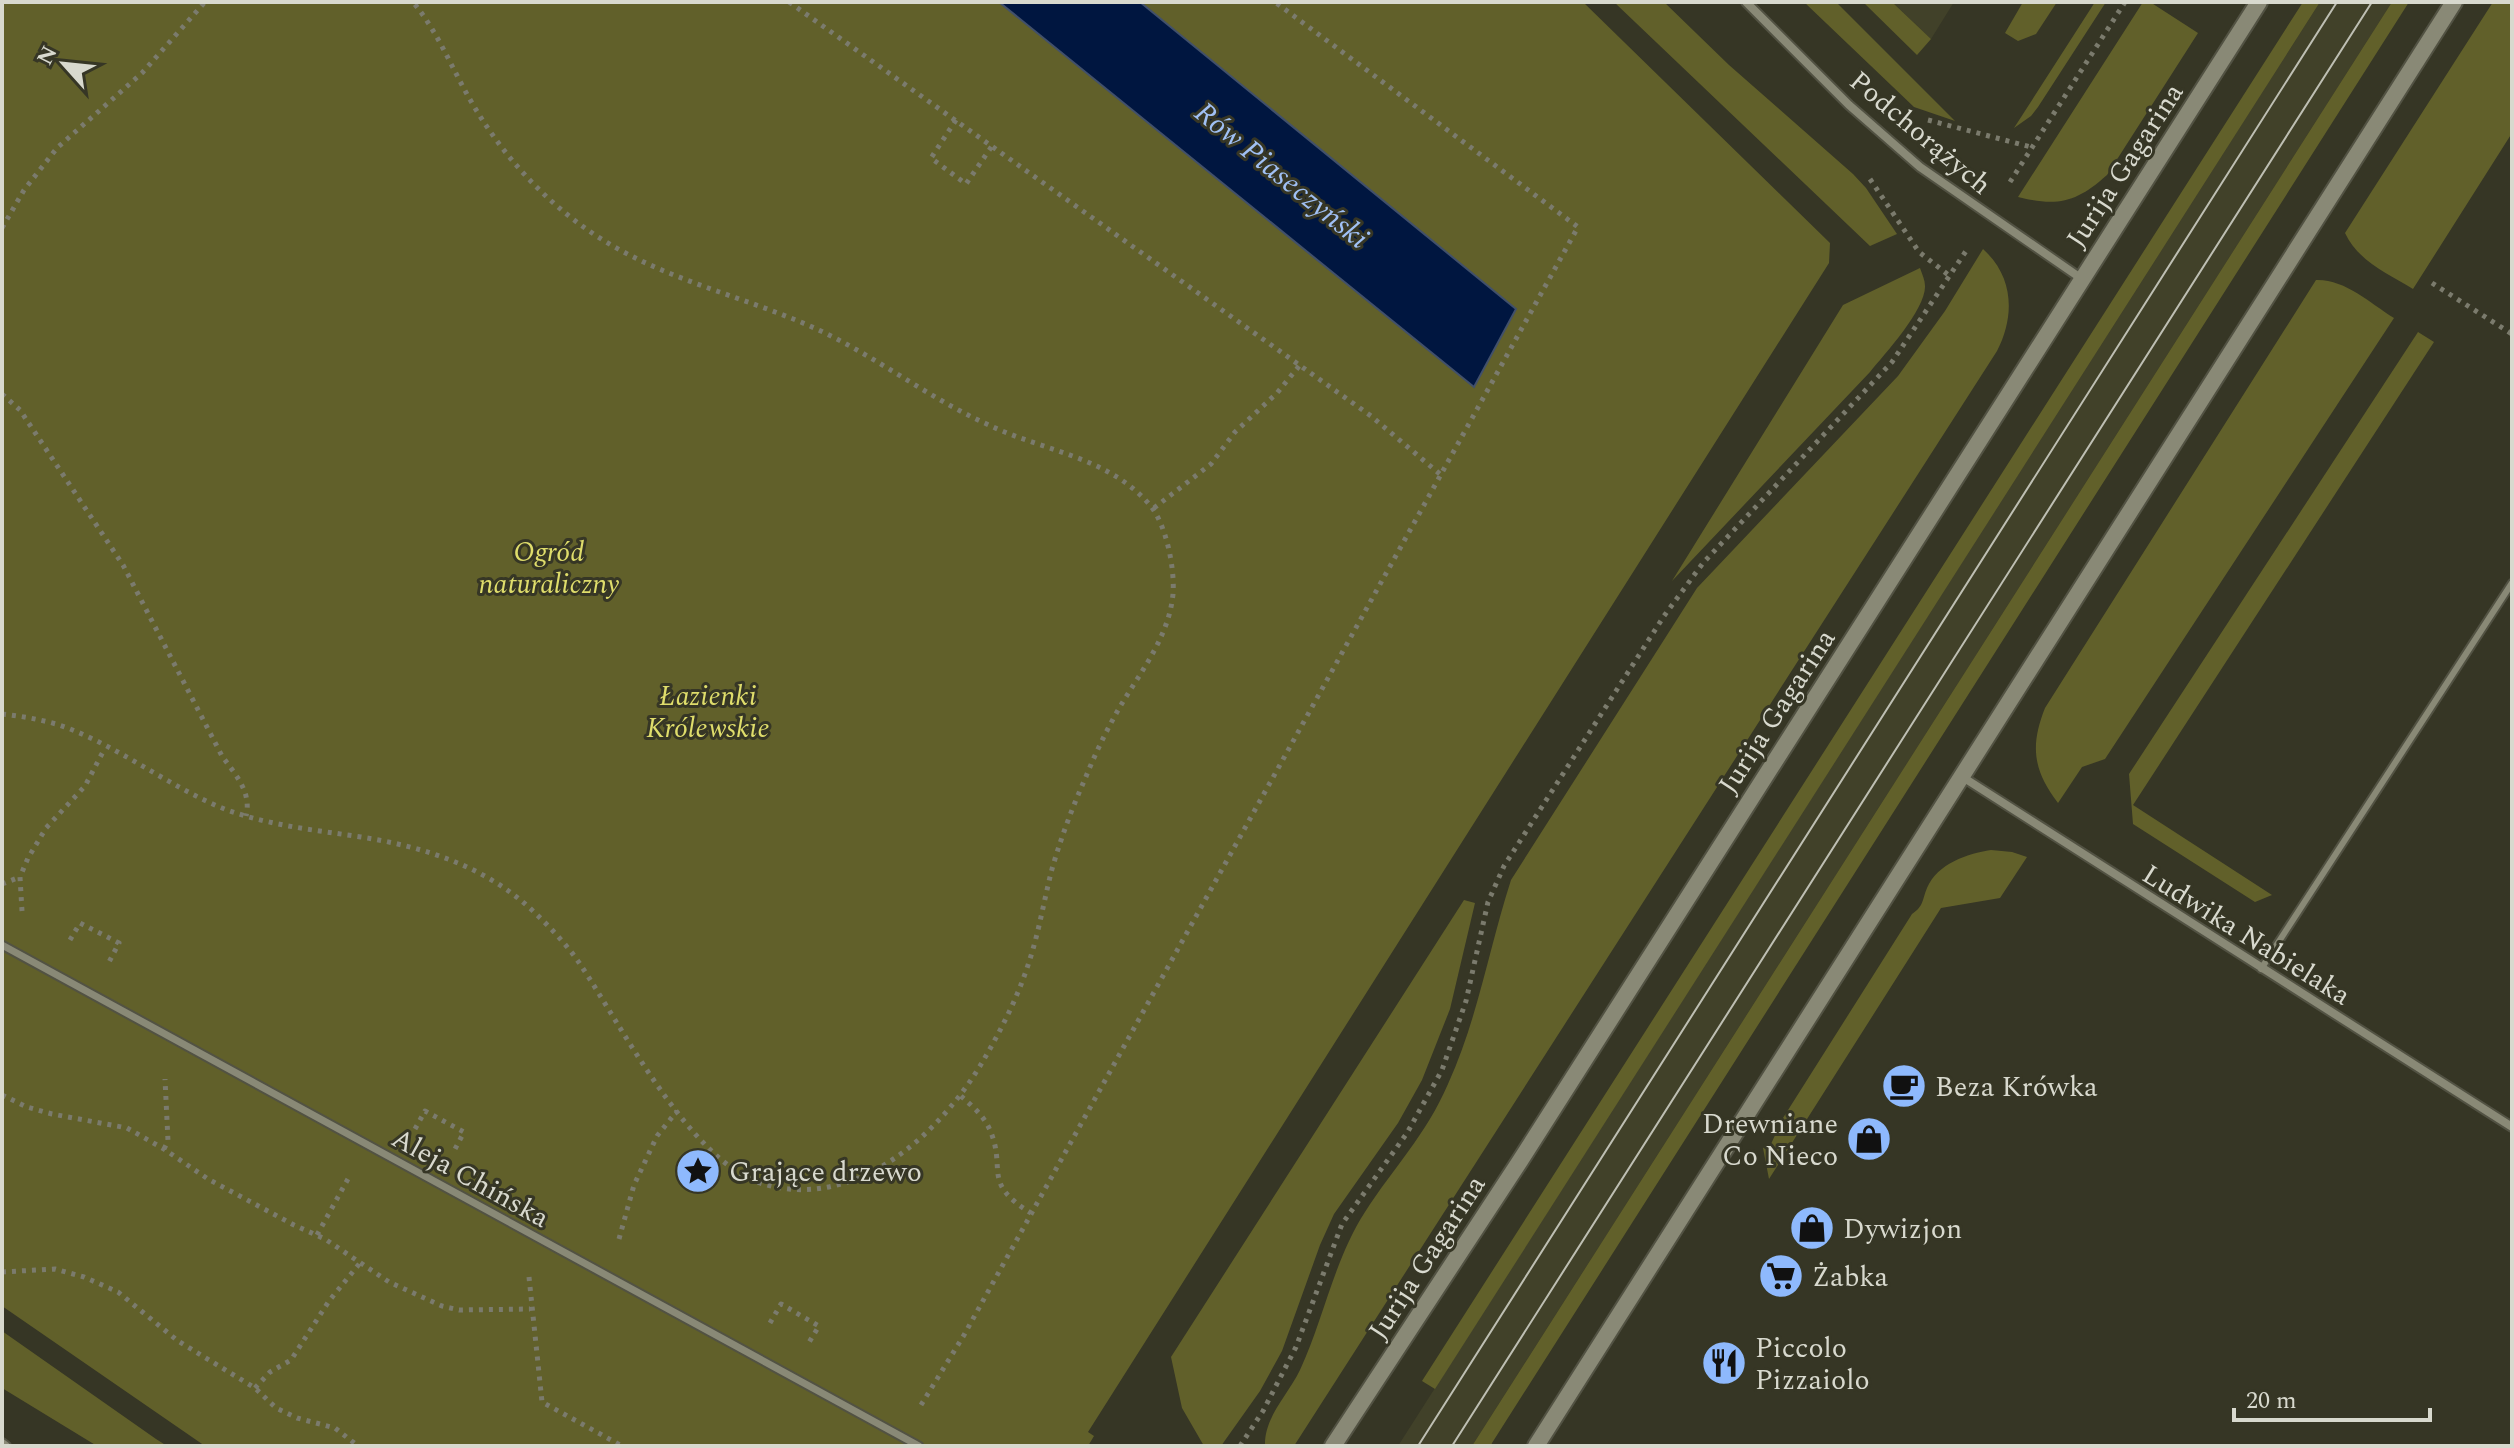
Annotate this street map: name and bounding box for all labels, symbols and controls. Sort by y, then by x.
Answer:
north arrow [24,24,104,104]
text: N [29,40,66,71]
street label: Podchorążych [1839,61,2001,206]
street label: Jurija Gagarina [2056,75,2195,257]
water label: Rów Piaseczyński [1184,91,1379,261]
park label: Ogród naturaliczny [479,531,620,606]
street label: Jurija Gagarina [1708,621,1847,803]
park label: Łazienki Królewskie [646,675,770,750]
street label: Ludwika Nabielaka [2133,854,2359,1017]
cafe icon: Beza Krówka [1880,1062,1928,1110]
place label: Beza Krówka [1935,1066,2098,1109]
place label: Drewniane Co Nieco [1702,1103,1838,1178]
shop icon: Drewniane Co Nieco [1845,1115,1893,1163]
street label: Aleja Chińska [384,1117,557,1240]
place icon: Grające drzewo [674,1147,722,1195]
place label: Grające drzewo [729,1151,922,1194]
street label: Jurija Gagarina [1358,1167,1497,1349]
shop icon: Dywizjon [1788,1204,1836,1252]
place label: Dywizjon [1843,1208,1962,1251]
supermarket icon: Żabka [1757,1252,1805,1300]
place label: Żabka [1812,1256,1889,1299]
place label: Piccolo Pizzaiolo [1755,1327,1870,1402]
restaurant icon: Piccolo Pizzaiolo [1700,1339,1748,1387]
scale bar [2234,1372,2430,1422]
text: 20 m [2246,1383,2297,1419]

